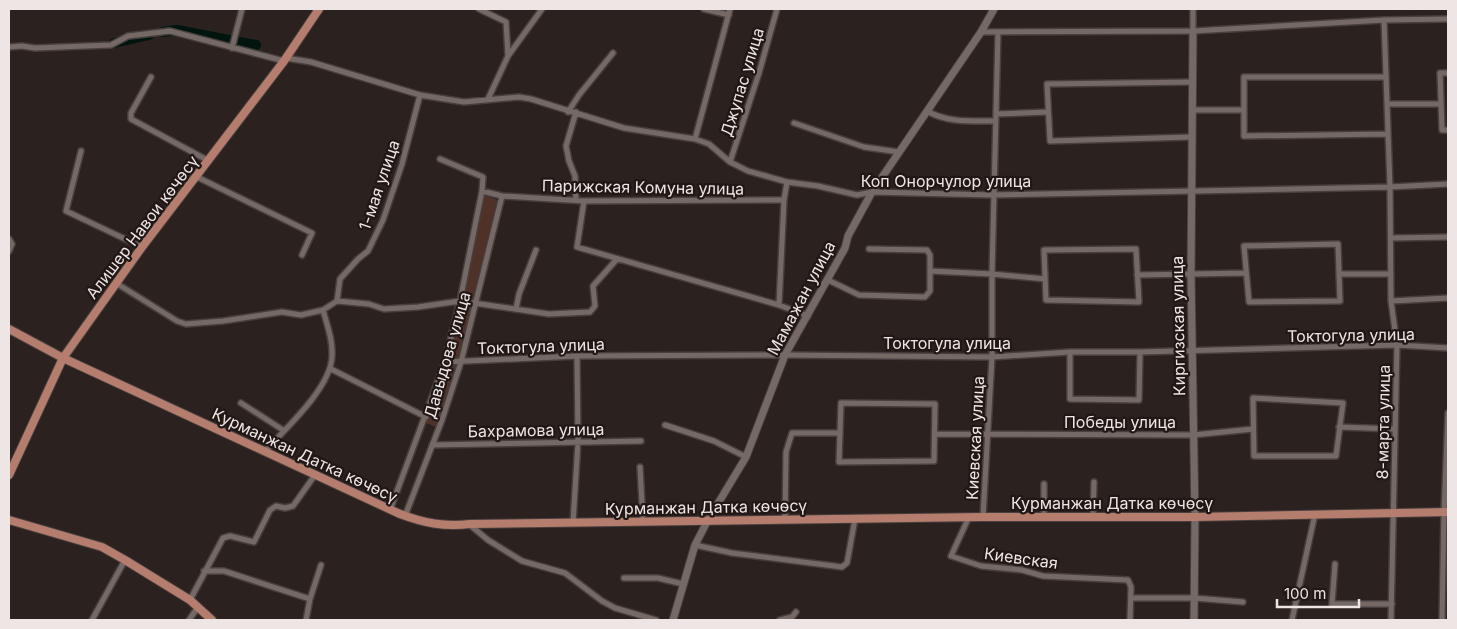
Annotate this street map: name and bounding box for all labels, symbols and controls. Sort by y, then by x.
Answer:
street label: Джупас улица [716,25,768,139]
street label: 1-мая улица [354,137,404,233]
street label: Алишер Навои көчөсү [81,151,203,303]
street label: Коп Онорчулор улица [861,171,1031,191]
street label: Парижская Комуна улица [542,175,744,199]
street label: Мамажан улица [763,238,839,358]
street label: Киргизская улица [1167,256,1189,396]
street label: Давыдова улица [419,289,475,421]
street label: Токтогула улица [1287,324,1415,346]
street label: Токтогула улица [883,333,1011,353]
street label: Токтогула улица [477,334,605,358]
street label: 8-марта улица [1372,364,1394,480]
street label: Киевская улица [962,375,988,501]
street label: Курманжан Датка көчөсү [209,403,401,507]
street label: Победы улица [1064,412,1176,432]
street label: Бахрамова улица [467,419,605,441]
street label: Курманжан Датка көчөсү [1011,493,1213,513]
street label: Курманжан Датка көчөсү [605,495,807,519]
street label: Киевская [983,543,1059,573]
scale bar [1277,576,1360,608]
text: 100 m [1284,584,1326,603]

